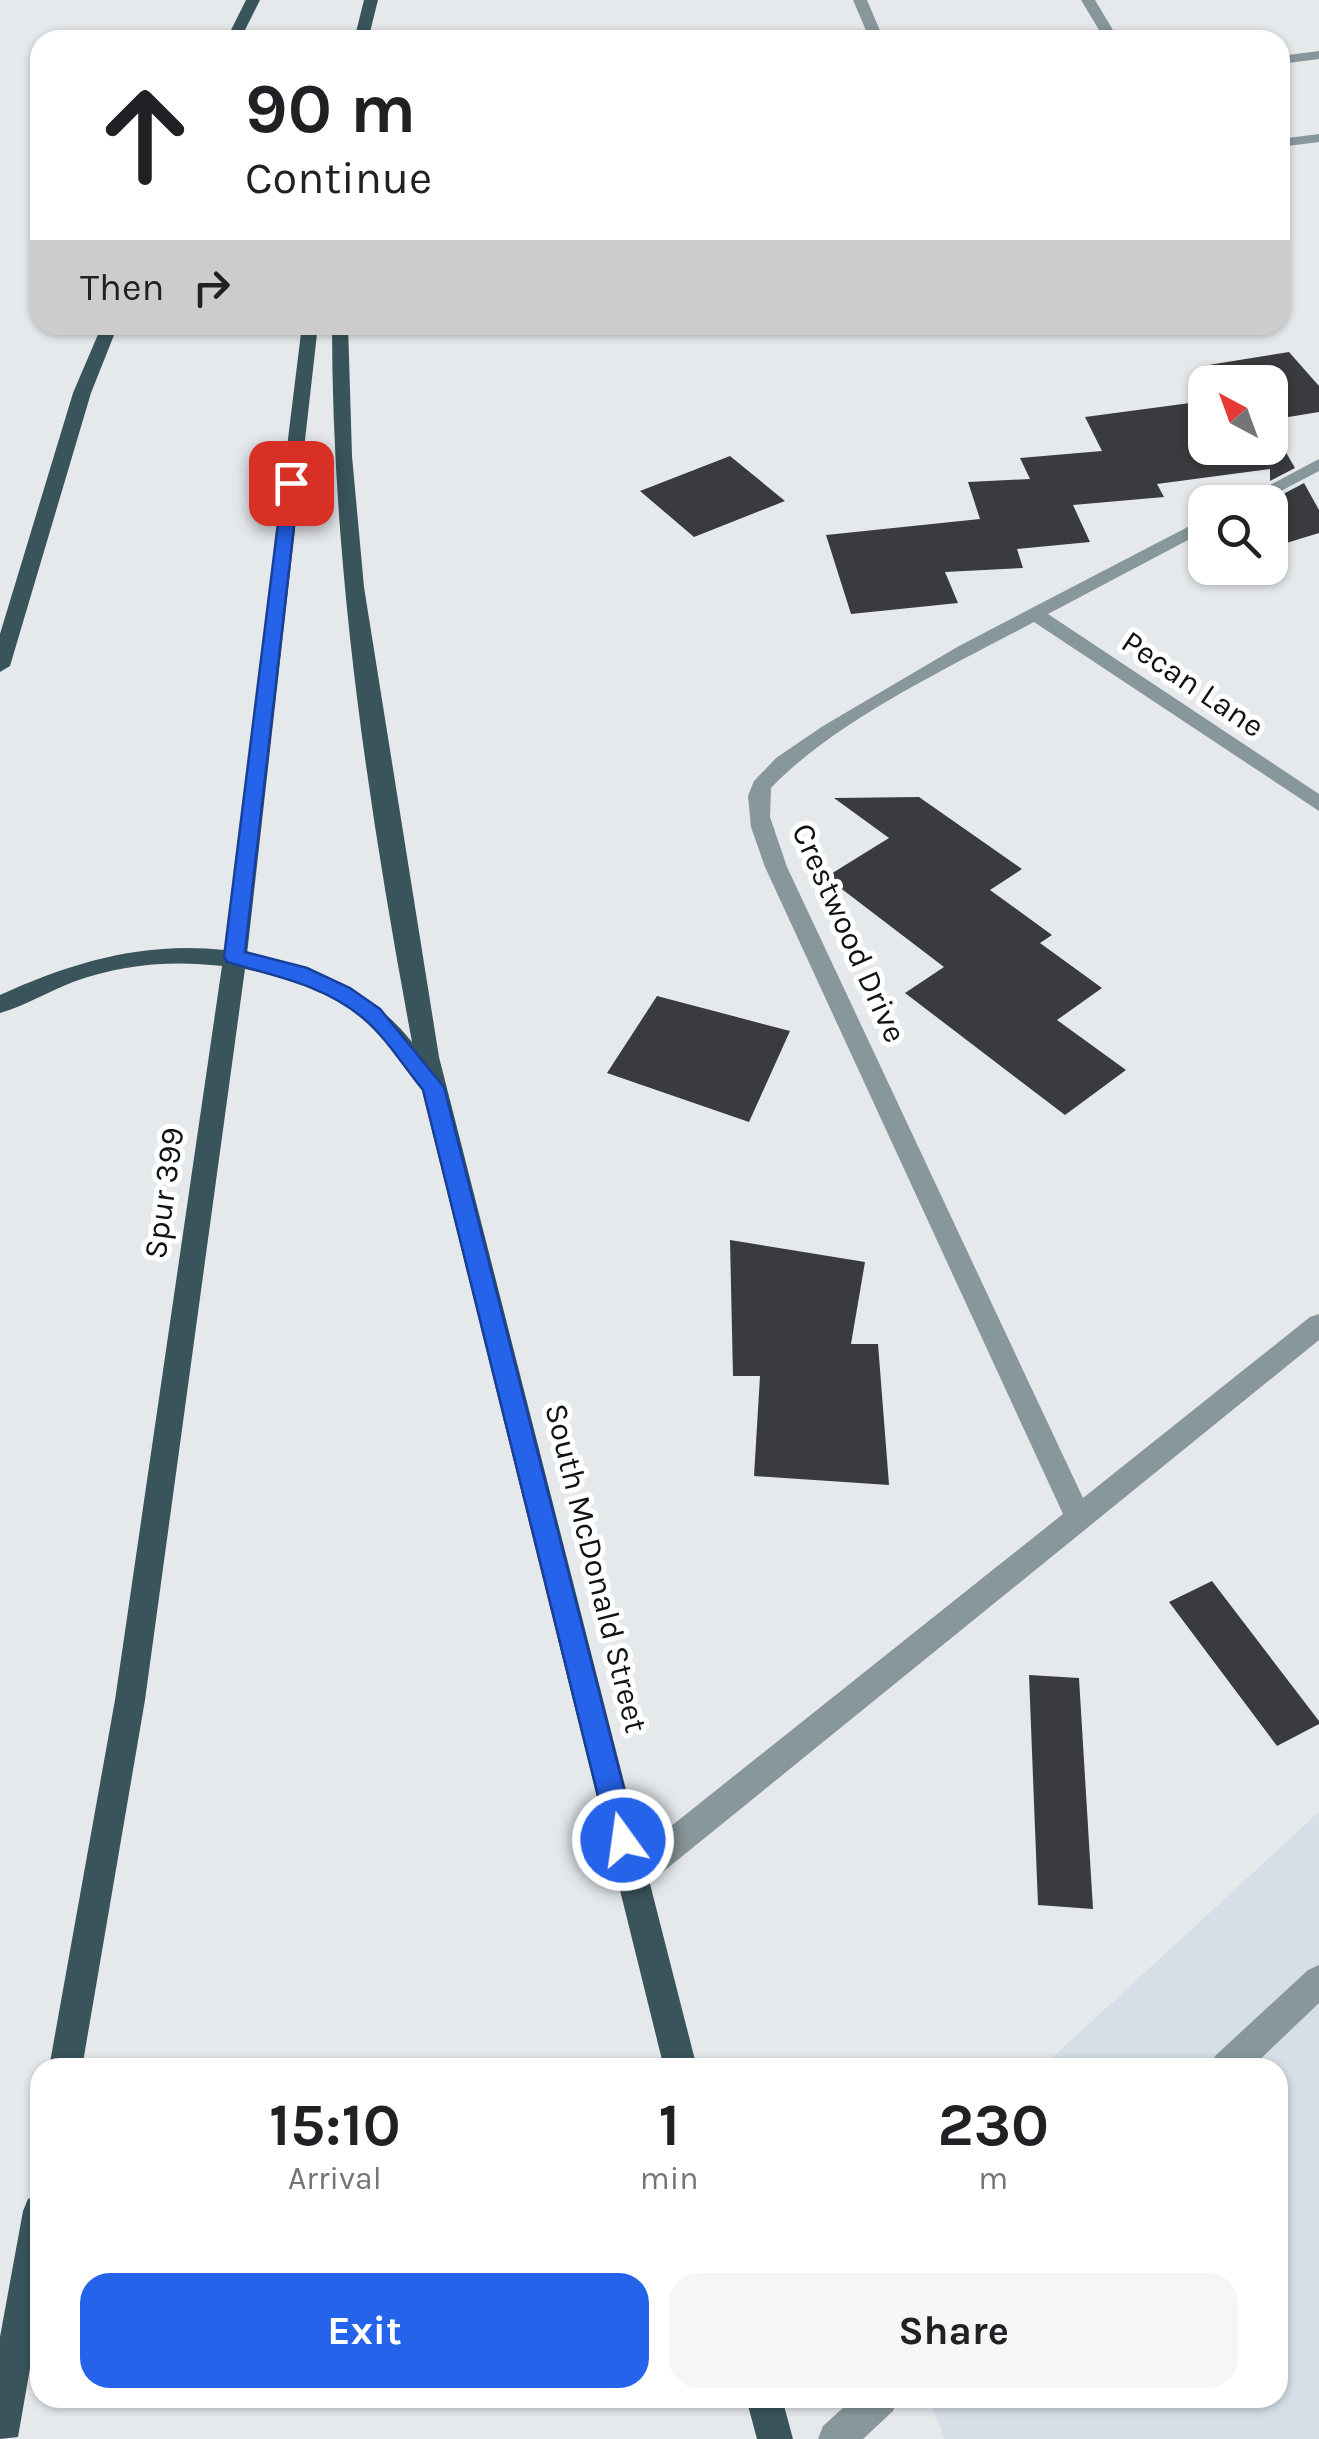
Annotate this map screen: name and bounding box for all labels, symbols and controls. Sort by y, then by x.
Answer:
text: 90 m [245,68,416,150]
icon: ahead [80,70,210,200]
text: Continue [245,152,432,204]
icon: right [184,260,239,315]
text: Then [80,265,164,310]
north arrow [1188,365,1288,465]
map controls [1188,365,1288,585]
pin [249,441,334,526]
icon: arrive [264,456,319,511]
button: search [1188,485,1288,585]
street label: Pecan Lane [1115,623,1271,745]
street label: Crestwood Drive [784,818,914,1048]
street label: Spur 399 [136,1125,192,1261]
street label: South McDonald Street [537,1400,655,1736]
position arrow [571,1788,675,1892]
text: 15:10 [269,2090,401,2160]
text: 1 [658,2090,680,2160]
text: 230 [937,2090,1049,2160]
text: Arrival [288,2160,382,2197]
text: min [640,2160,699,2197]
text: m [978,2160,1008,2197]
button: Exit [80,2273,649,2388]
button: Share [669,2273,1238,2388]

